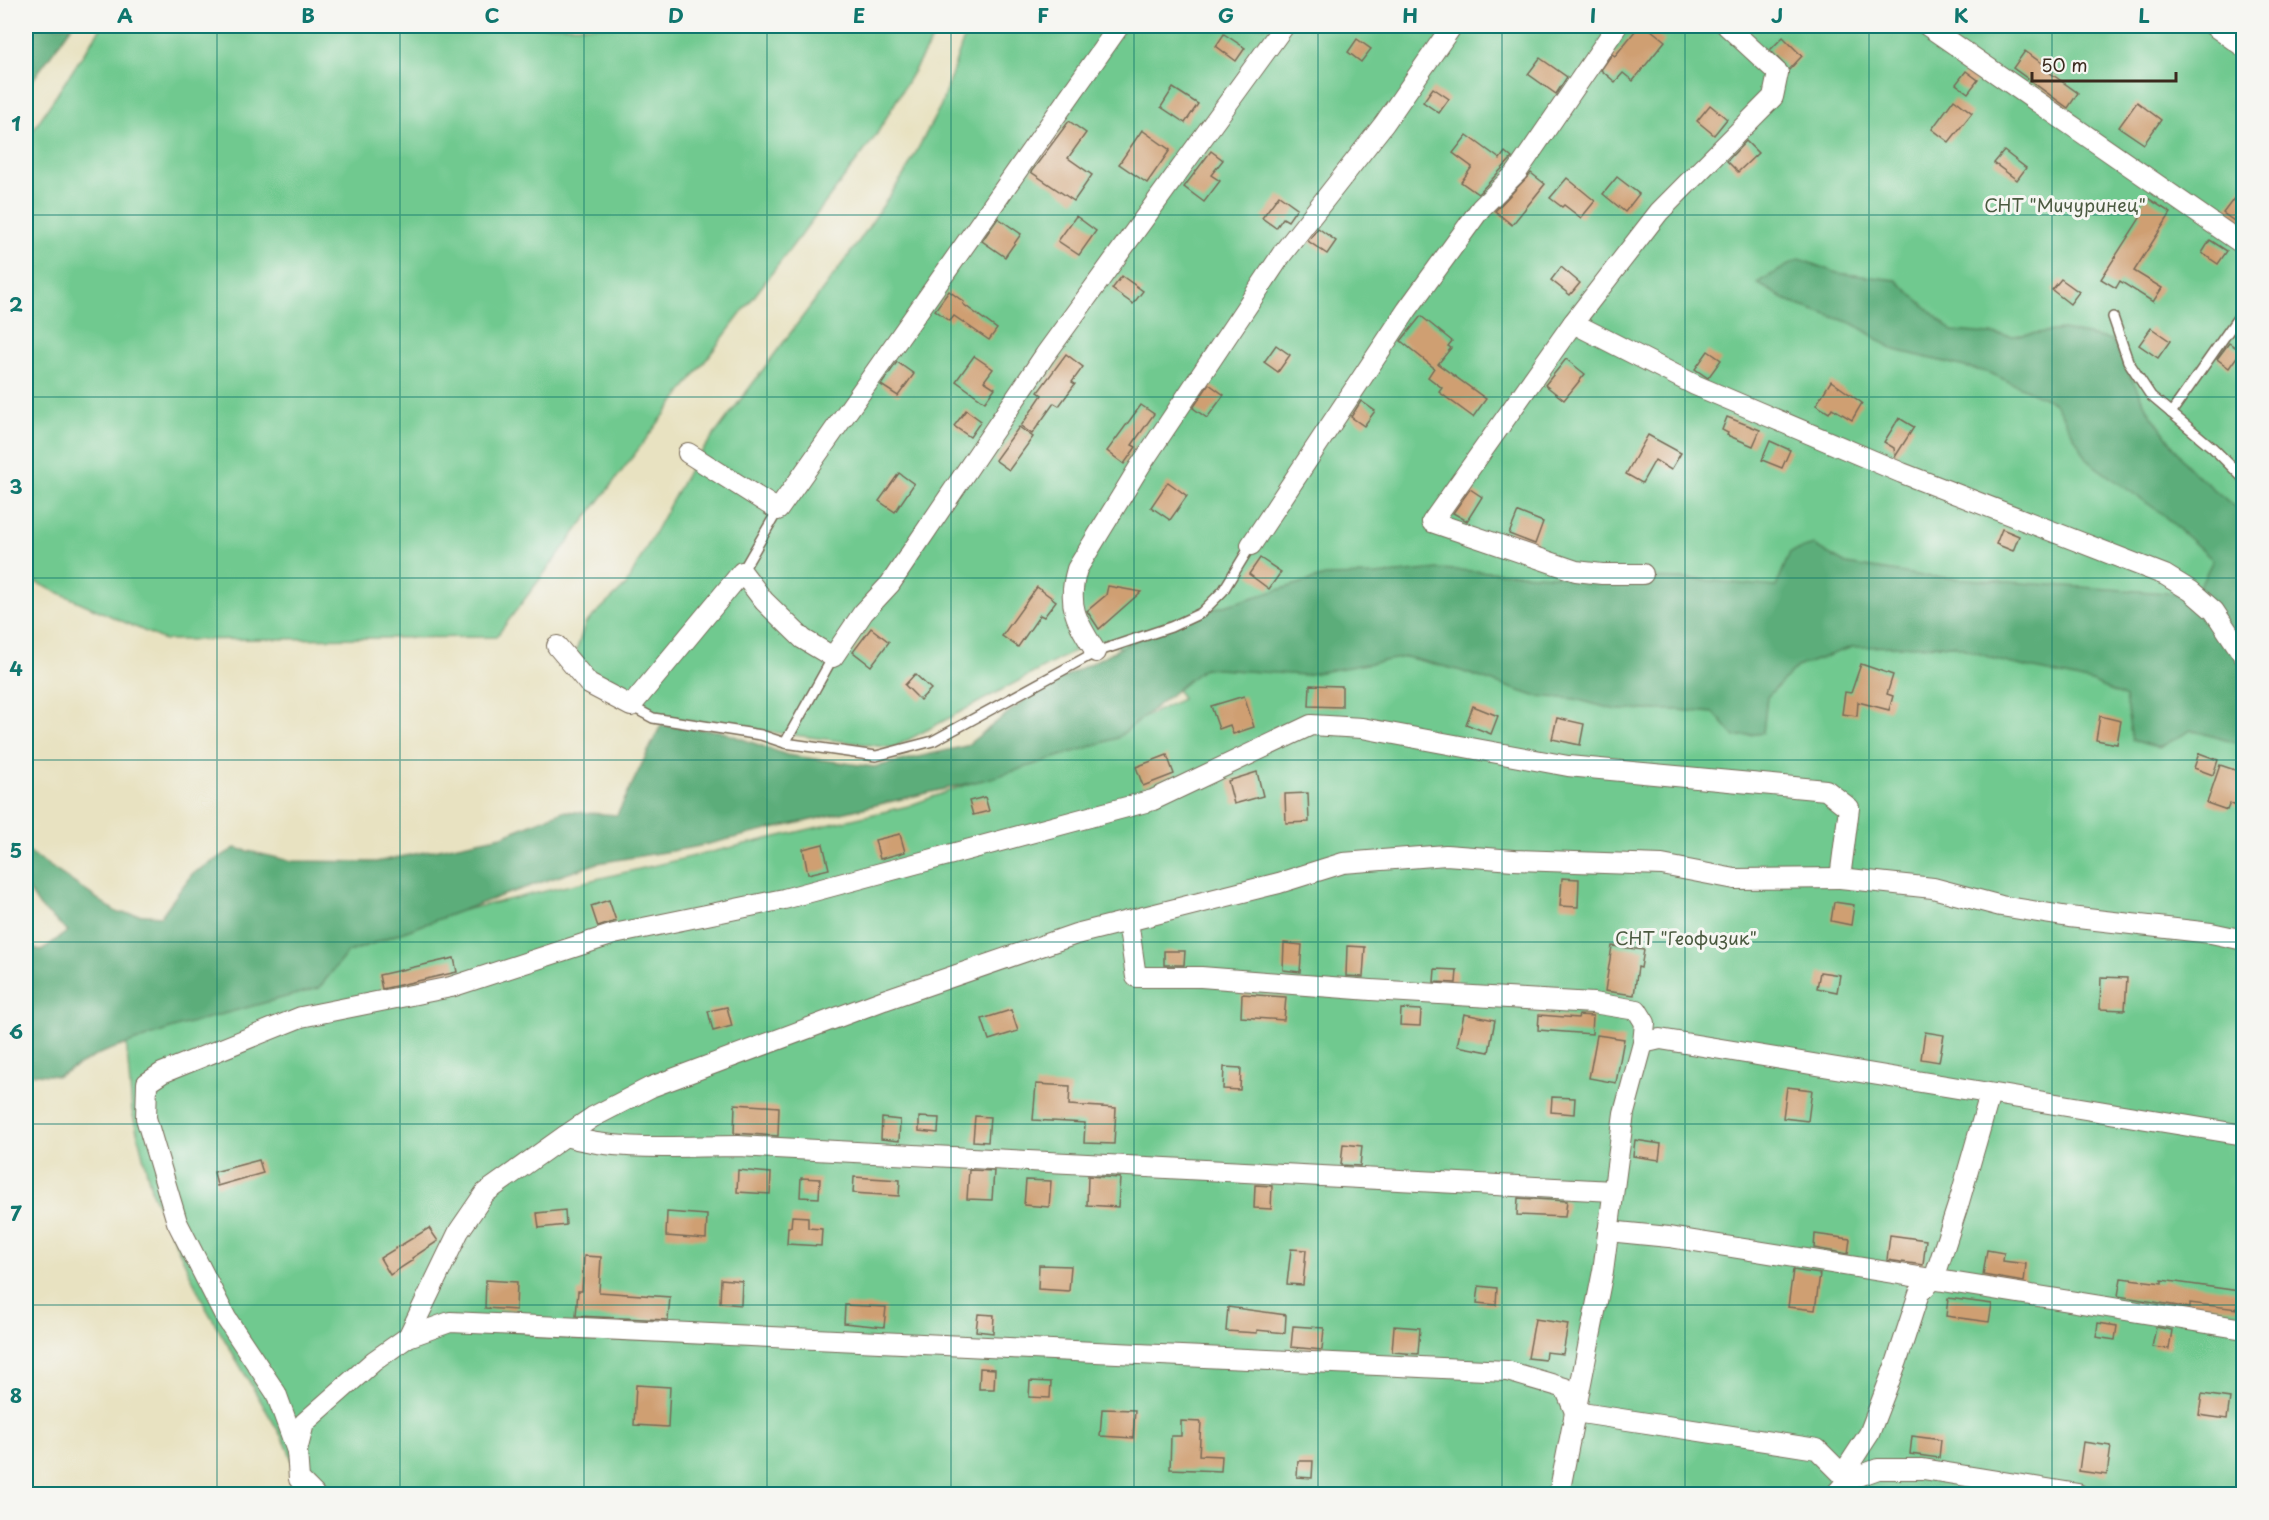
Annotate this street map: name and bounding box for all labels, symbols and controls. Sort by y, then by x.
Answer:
text: A [117,0,133,30]
text: B [301,0,315,30]
text: C [484,0,500,30]
text: D [668,0,684,30]
text: E [853,0,865,30]
text: F [1037,0,1049,30]
text: G [1218,0,1234,30]
text: H [1402,0,1418,30]
text: I [1590,0,1596,30]
text: J [1771,0,1783,30]
text: K [1954,0,1969,30]
text: L [2138,0,2150,30]
scale bar [2032,45,2176,83]
text: 50 m [2041,51,2088,78]
text: 1 [11,108,21,138]
park label: СНТ "Мичуринец" [1984,191,2146,218]
text: 2 [9,289,23,319]
text: 3 [9,471,23,501]
text: 4 [9,653,23,683]
text: 5 [10,835,22,865]
park label: СНТ "Геофизик" [1615,924,1757,951]
text: 6 [9,1016,23,1046]
text: 7 [10,1198,22,1228]
text: 8 [10,1380,22,1410]

